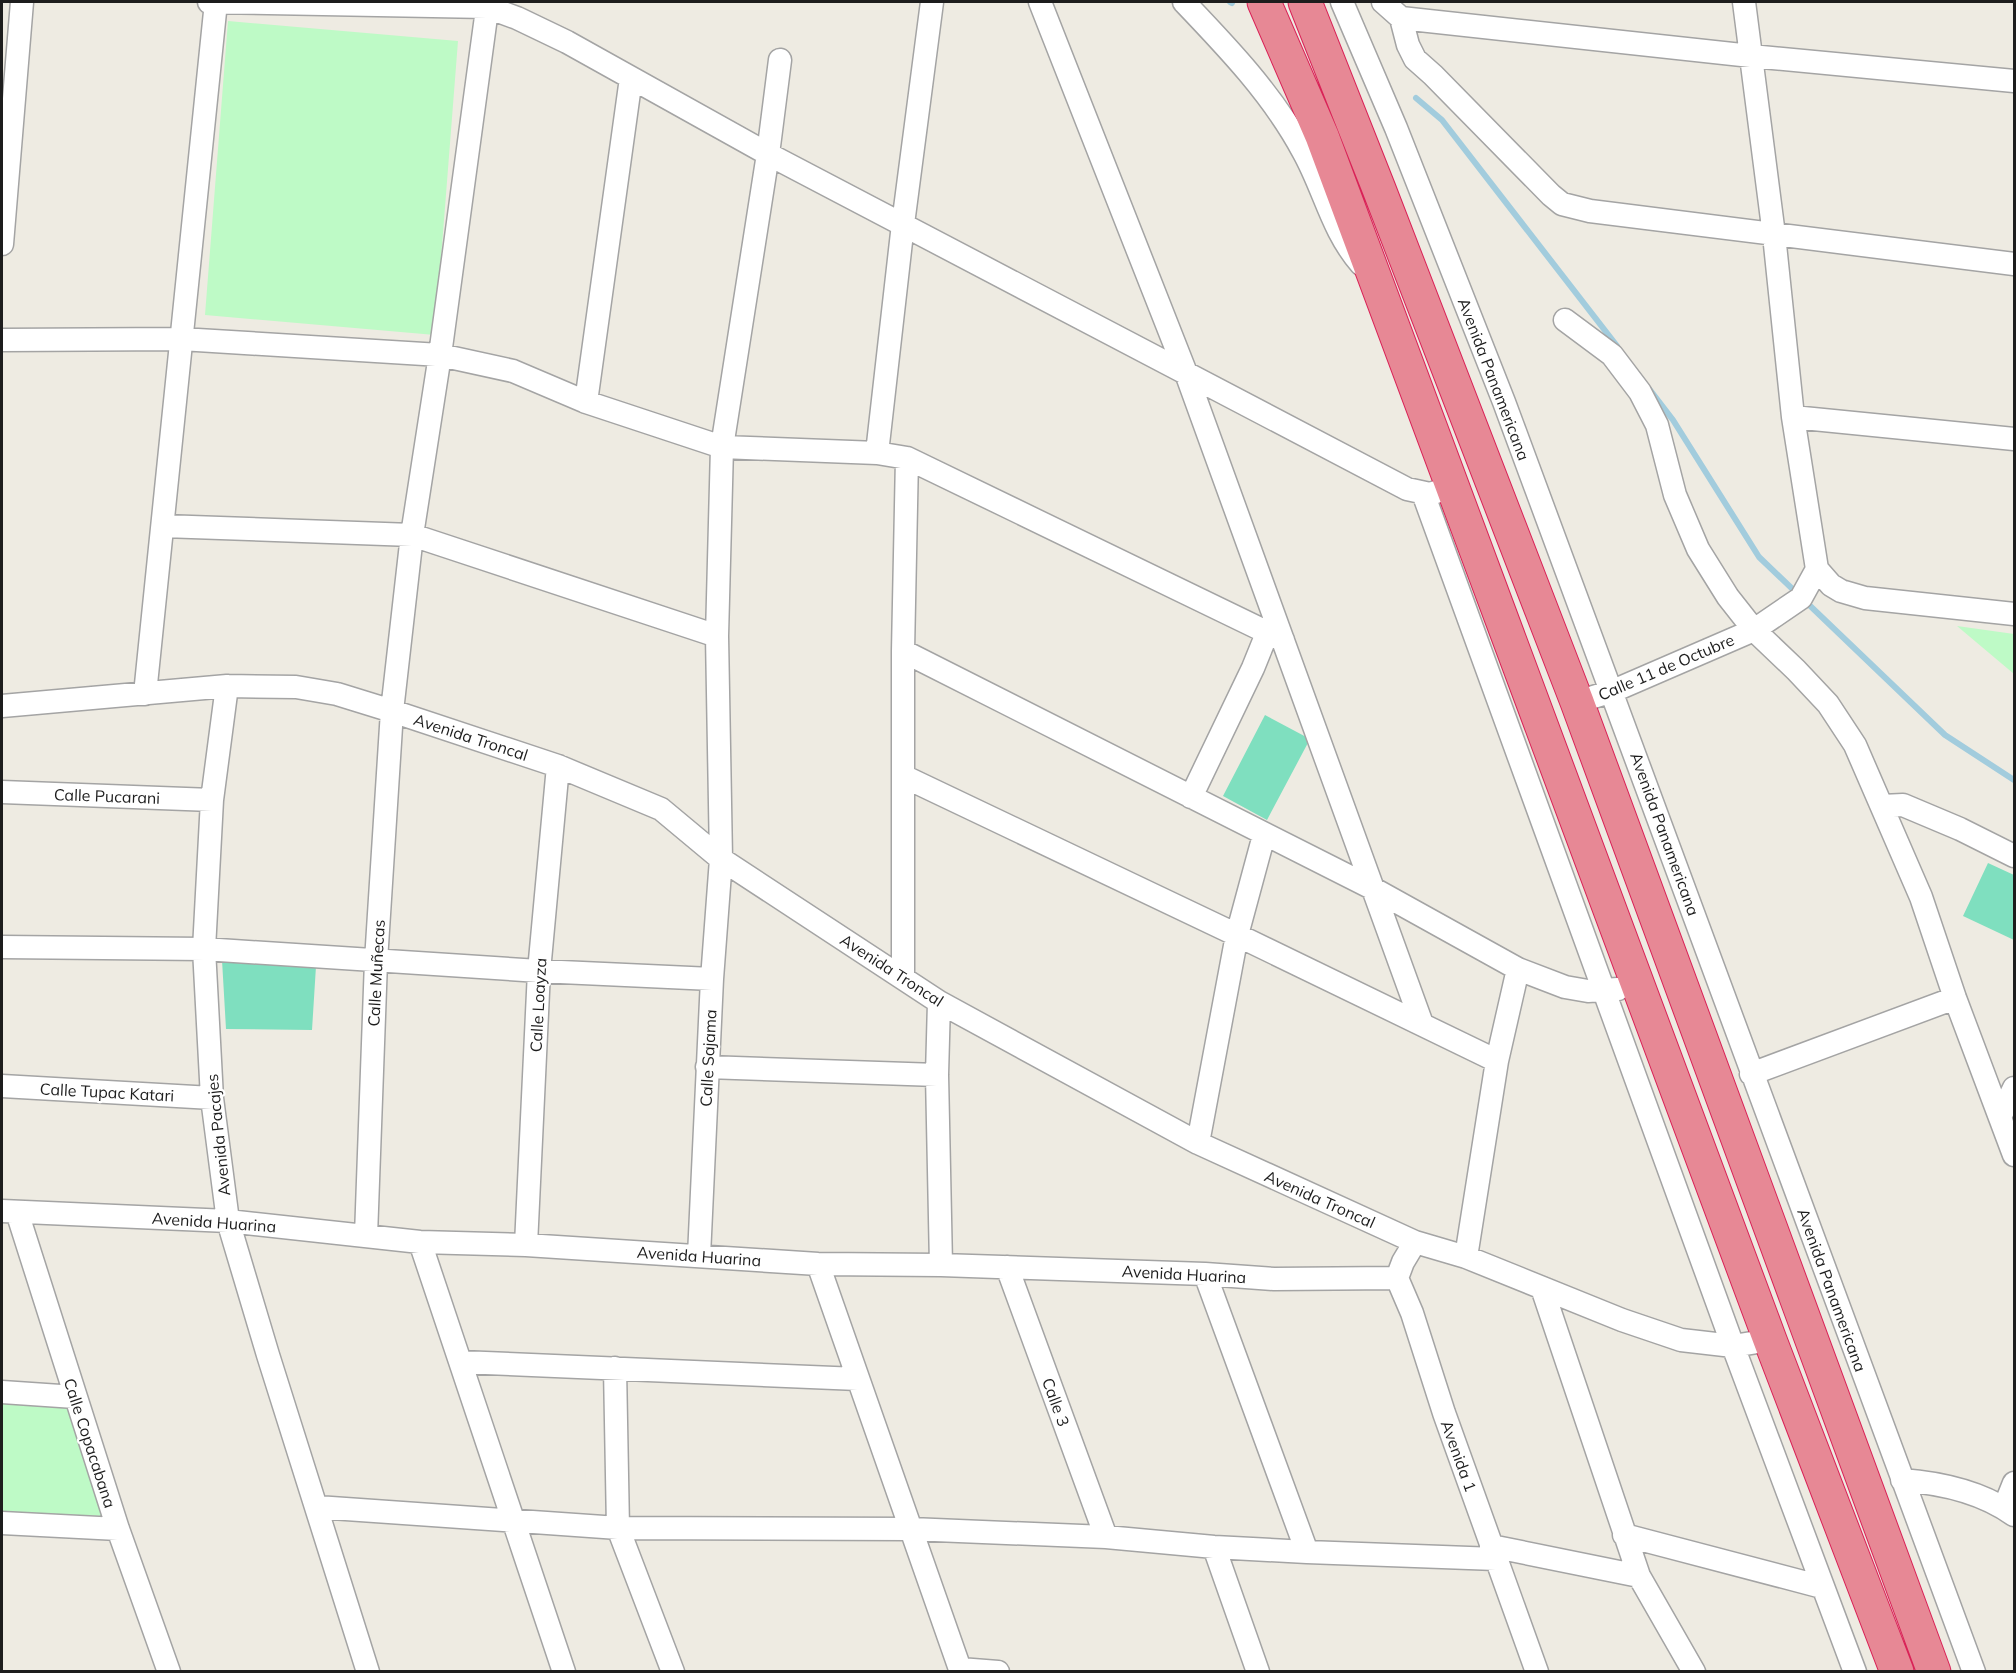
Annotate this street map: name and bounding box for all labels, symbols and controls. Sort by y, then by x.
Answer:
street label: Avenida Panamericana [1454,295,1534,463]
street label: Calle 11 de Octubre [1595,629,1737,705]
street label: Avenida Troncal [411,709,531,765]
street label: Avenida Panamericana [1626,750,1704,918]
street label: Calle Pucarani [54,784,160,808]
street label: Calle Muñecas [363,919,389,1027]
street label: Avenida Troncal [837,929,947,1011]
street label: Calle Loayza [526,957,550,1053]
street label: Calle Sajama [695,1009,721,1107]
street label: Avenida Pacajes [202,1073,234,1197]
street label: Calle Tupac Katari [39,1078,175,1106]
street label: Avenida Troncal [1262,1166,1378,1232]
street label: Avenida Panamericana [1793,1206,1871,1374]
street label: Avenida Huarina [151,1208,277,1236]
street label: Avenida Huarina [636,1242,762,1270]
street label: Avenida Huarina [1121,1261,1247,1287]
street label: Calle 3 [1038,1375,1074,1429]
street label: Calle Copacabana [60,1376,120,1510]
street label: Avenida 1 [1437,1418,1481,1494]

